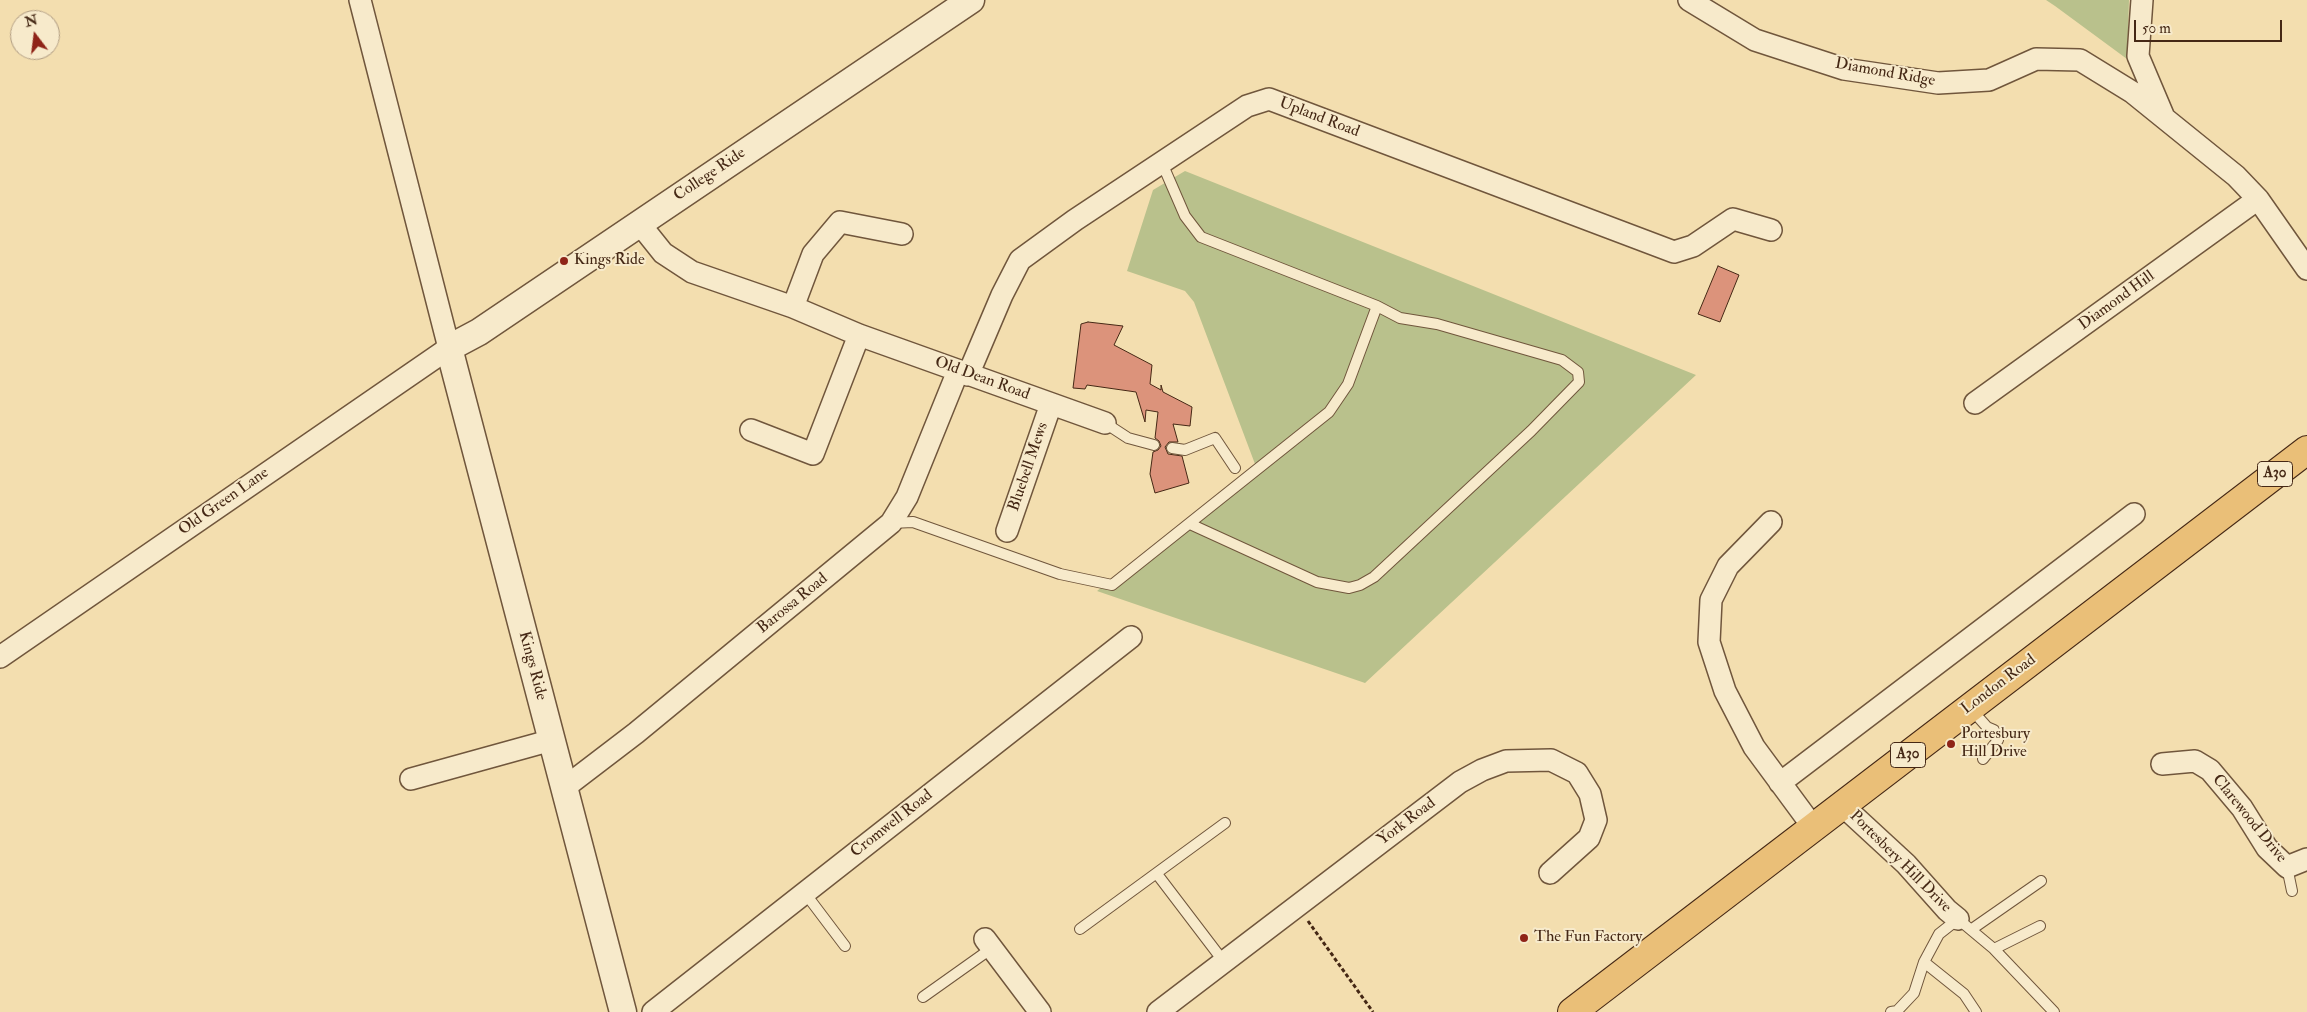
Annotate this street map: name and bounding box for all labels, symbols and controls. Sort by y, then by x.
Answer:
north arrow [10,10,60,60]
scale bar [2137,10,2284,42]
text: N [23,11,39,31]
text: 50 m [2142,19,2171,38]
street label: Diamond Ridge [1833,55,1937,91]
street label: Upland Road [1276,94,1362,142]
street label: College Ride [671,144,749,206]
place label: Kings Ride [574,251,645,271]
marker: Kings Ride [558,255,570,267]
street label: Diamond Hill [2075,267,2159,335]
street label: Old Dean Road [932,353,1032,405]
street label: Bluebell Mews [1005,420,1053,514]
road number: A30 [2258,462,2292,486]
street label: Old Green Lane [175,464,273,540]
street label: Barossa Road [754,570,832,638]
street label: Kings Ride [514,629,550,703]
street label: London Road [1958,651,2040,719]
place label: Portesbury Hill Drive [1961,725,2030,763]
marker: Portesbury Hill Drive [1945,738,1957,750]
road number: A30 [1890,742,1926,768]
street label: Clarewood Drive [2208,771,2290,867]
street label: Cromwell Road [847,786,937,862]
street label: York Road [1374,794,1440,850]
street label: Portesbery Hill Drive [1845,807,1955,917]
place label: The Fun Factory [1534,928,1642,948]
marker: The Fun Factory [1518,932,1530,944]

